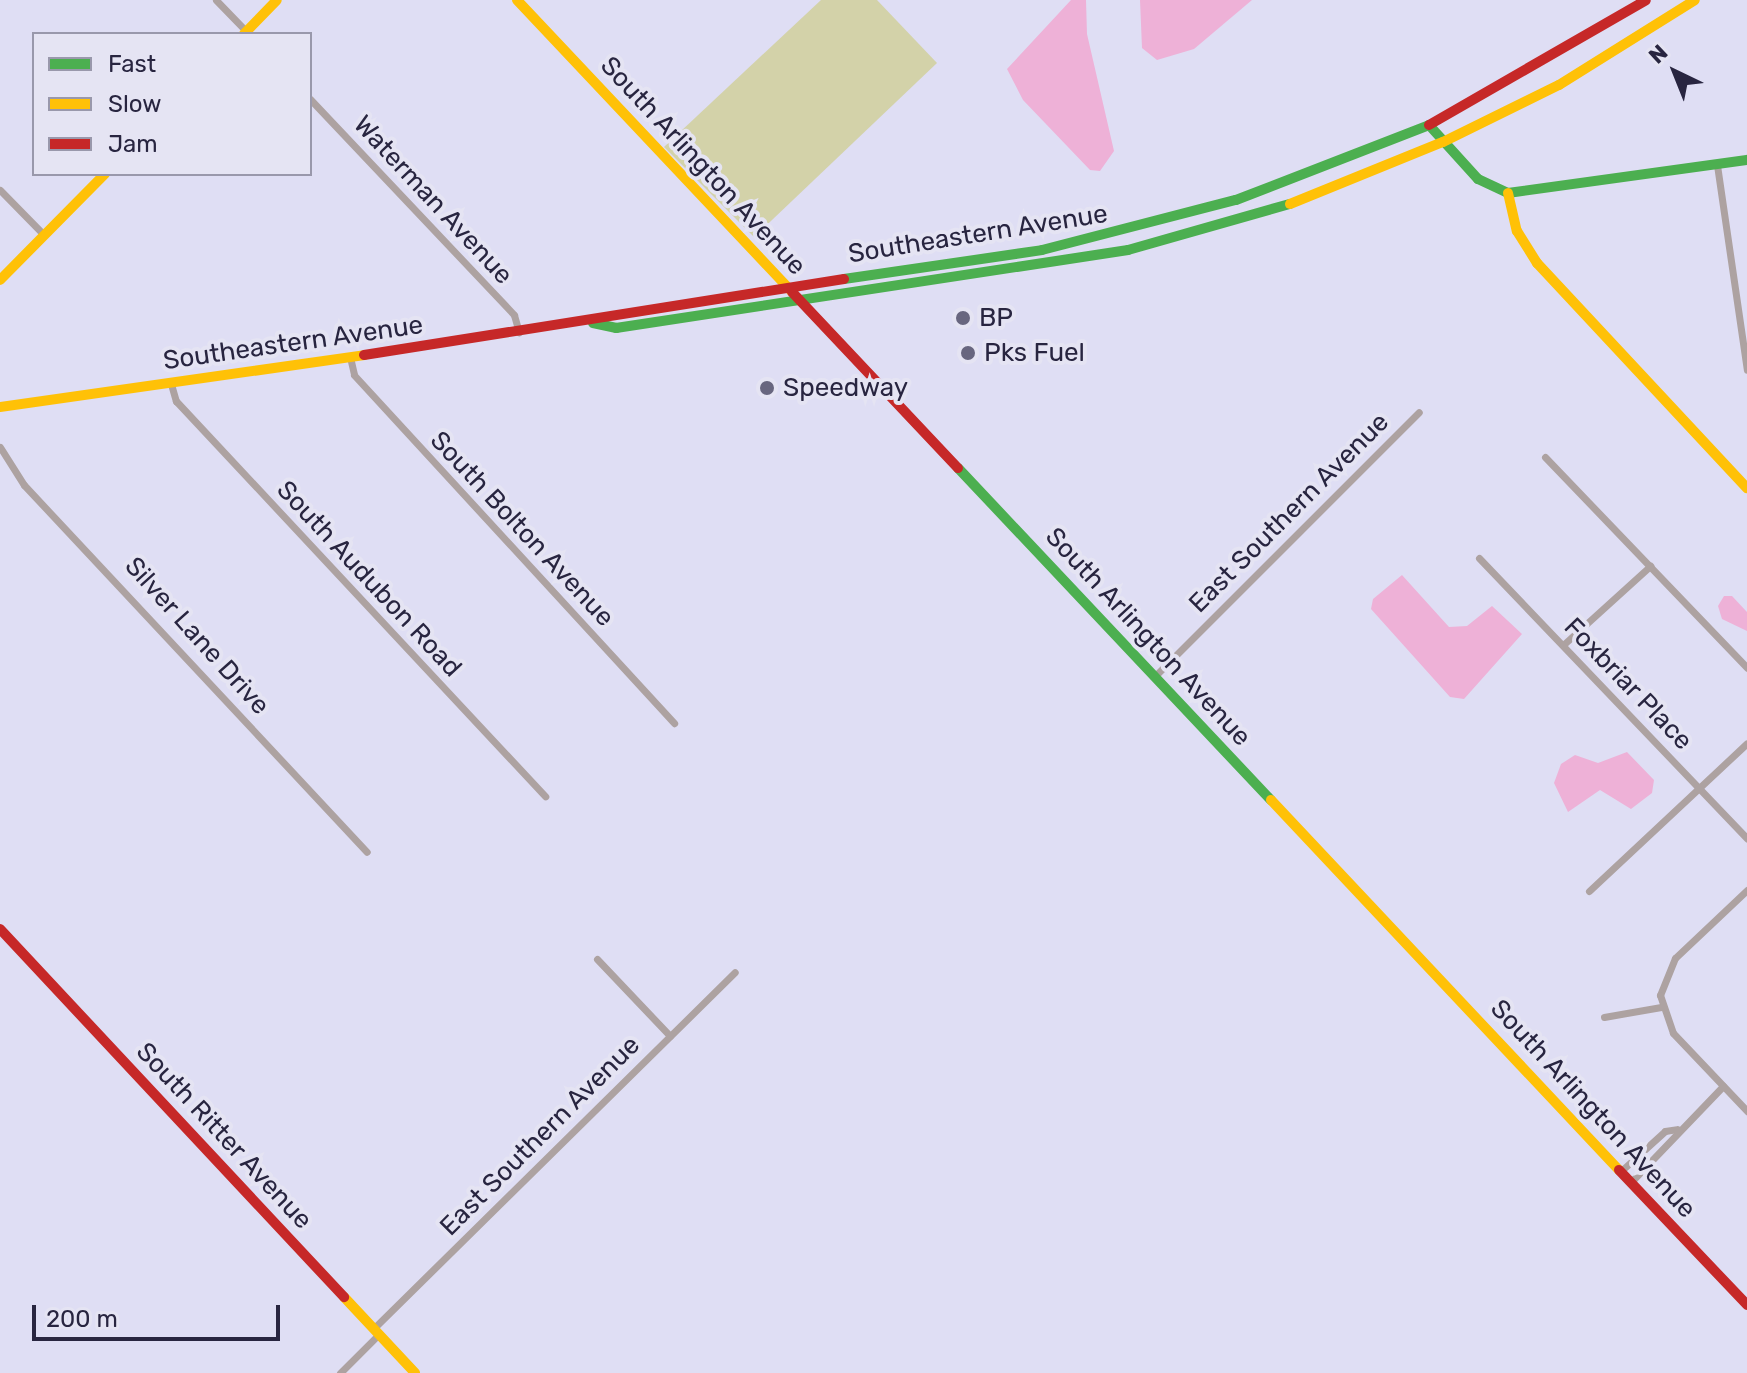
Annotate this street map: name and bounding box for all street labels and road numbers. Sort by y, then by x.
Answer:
street label: South Arlington Avenue [593,50,813,282]
street label: Waterman Avenue [347,109,519,291]
street label: Southeastern Avenue [846,198,1110,270]
street label: Southeastern Avenue [161,309,425,377]
street label: East Southern Avenue [1182,406,1396,620]
street label: South Bolton Avenue [423,425,621,633]
street label: South Audubon Road [270,474,468,684]
street label: South Arlington Avenue [1038,521,1258,753]
street label: Silver Lane Drive [118,551,276,721]
street label: Foxbriar Place [1557,611,1699,757]
street label: South Arlington Avenue [1483,993,1703,1225]
street label: East Southern Avenue [433,1029,647,1243]
street label: South Ritter Avenue [129,1036,319,1236]

